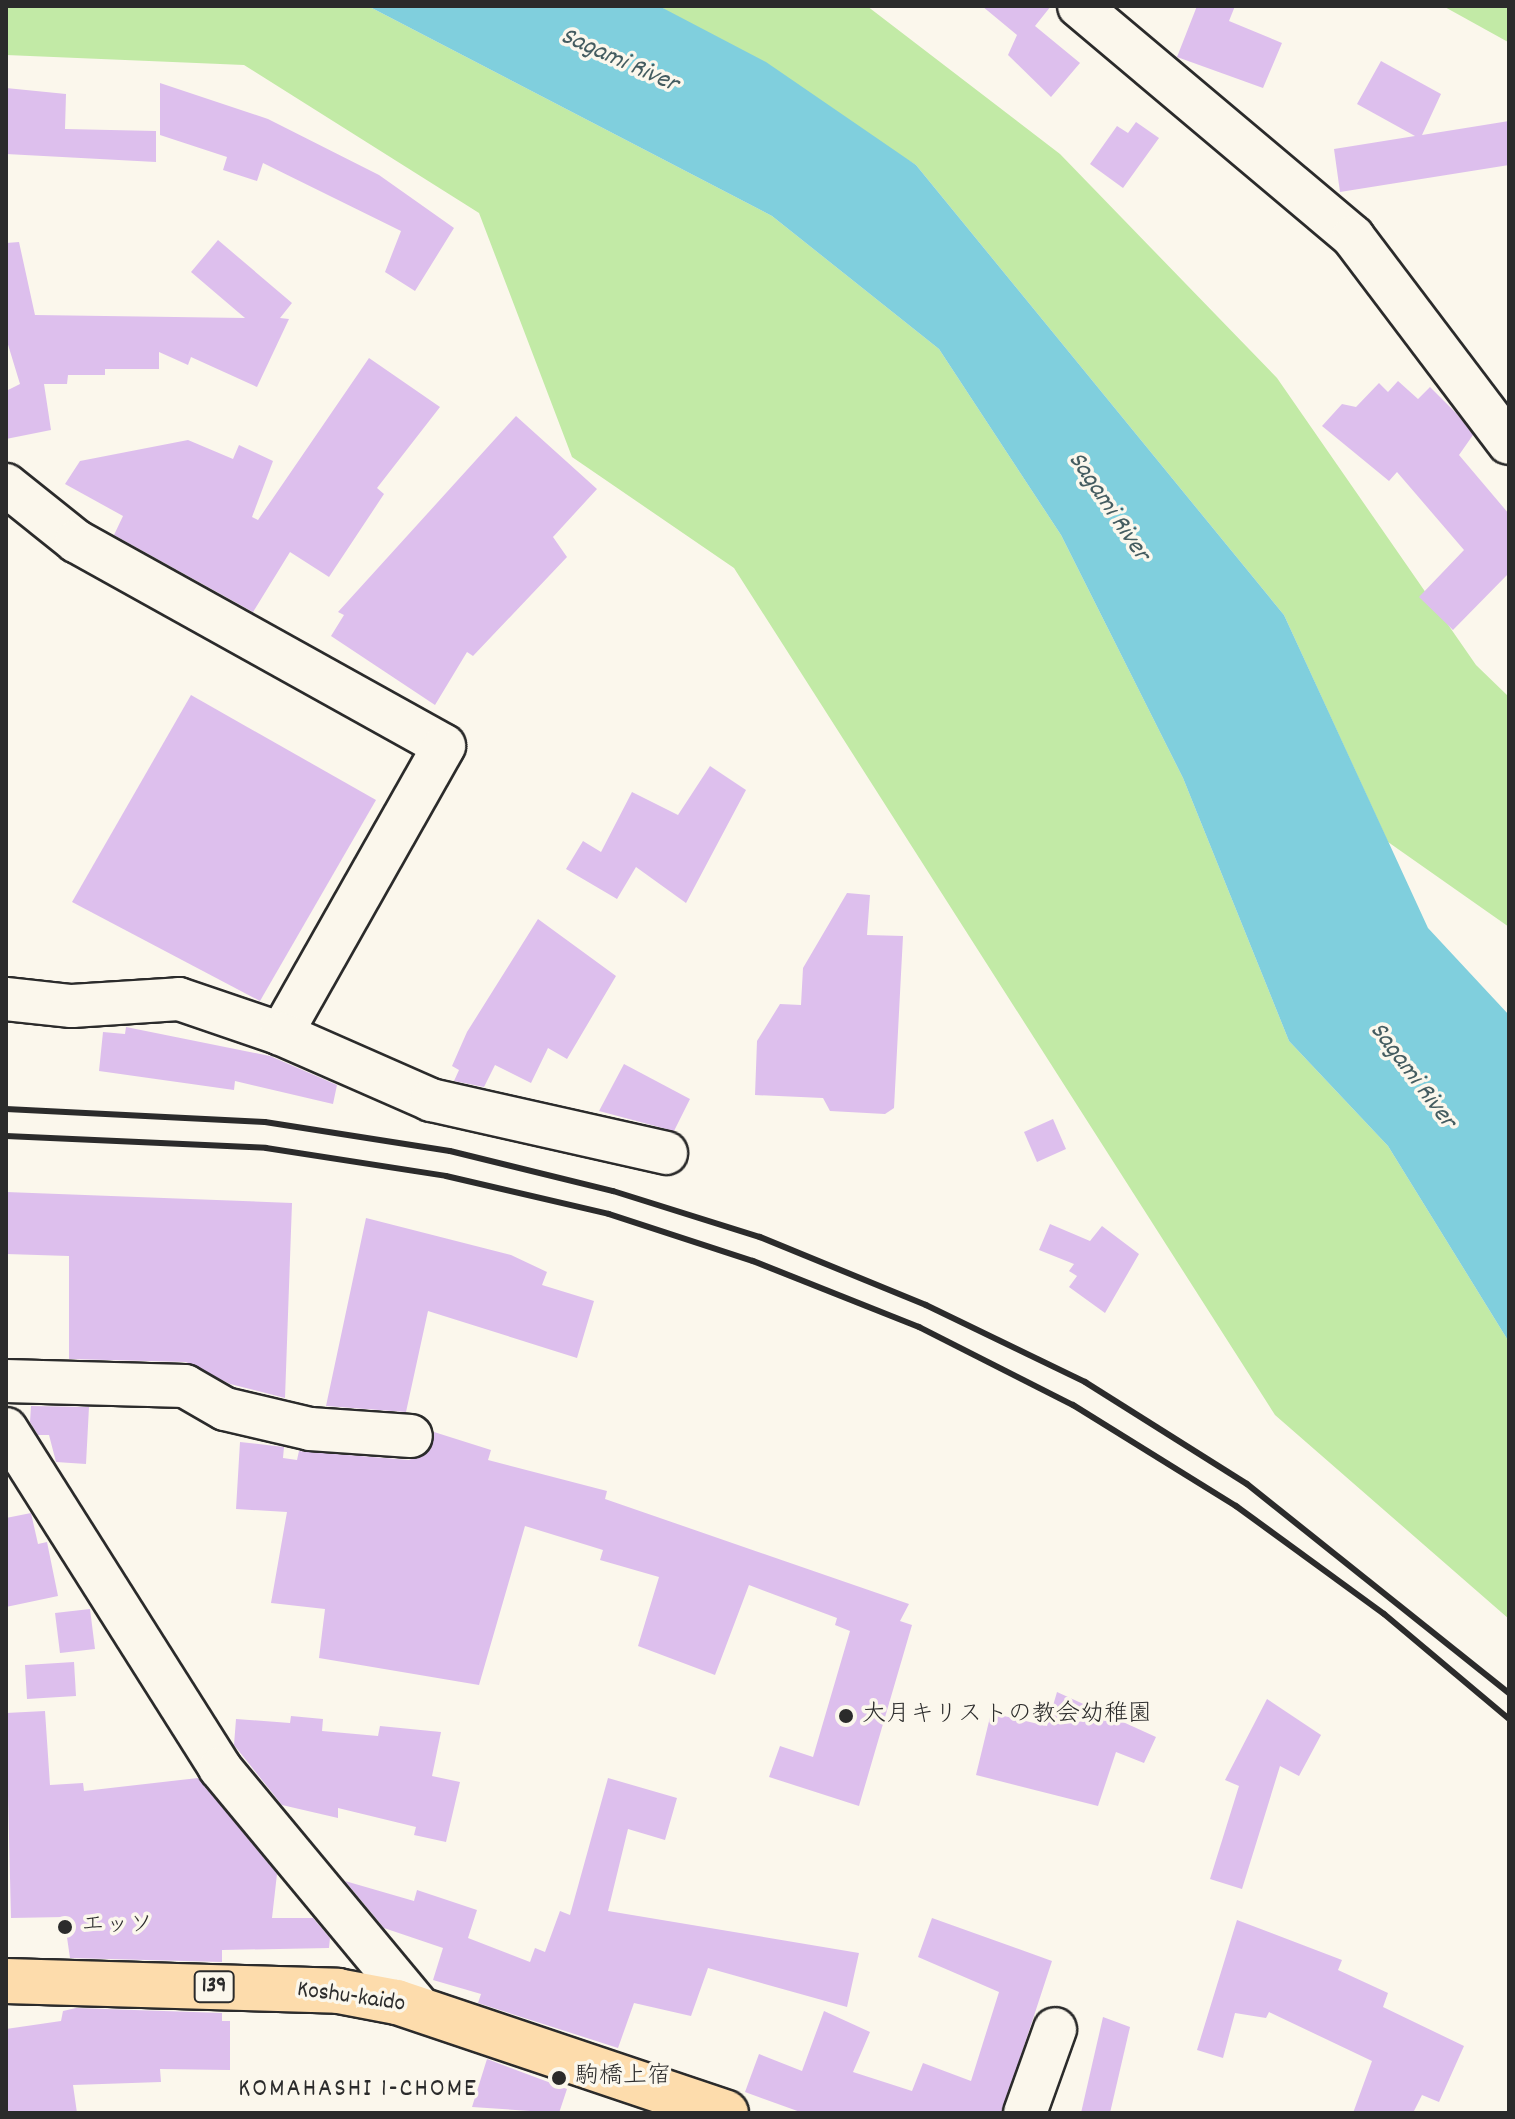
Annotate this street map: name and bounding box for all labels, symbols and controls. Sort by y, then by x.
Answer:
water label: Sagami River [555,21,683,101]
water label: Sagami River [1060,446,1156,568]
water label: Sagami River [1362,1017,1462,1135]
place label: 大月キリストの教会幼稚園 [862,1702,1150,1730]
marker: 大月キリストの教会幼稚園 [837,1707,855,1725]
place label: エッソ [81,1913,153,1941]
marker: エッソ [56,1918,74,1936]
road number: 139 [192,1969,236,2005]
street label: Koshu-kaido [295,1976,407,2020]
place label: 駒橋上宿 [575,2064,671,2092]
marker: 駒橋上宿 [550,2069,568,2087]
district label: KOMAHASHI 1-CHOME [238,2074,478,2106]

